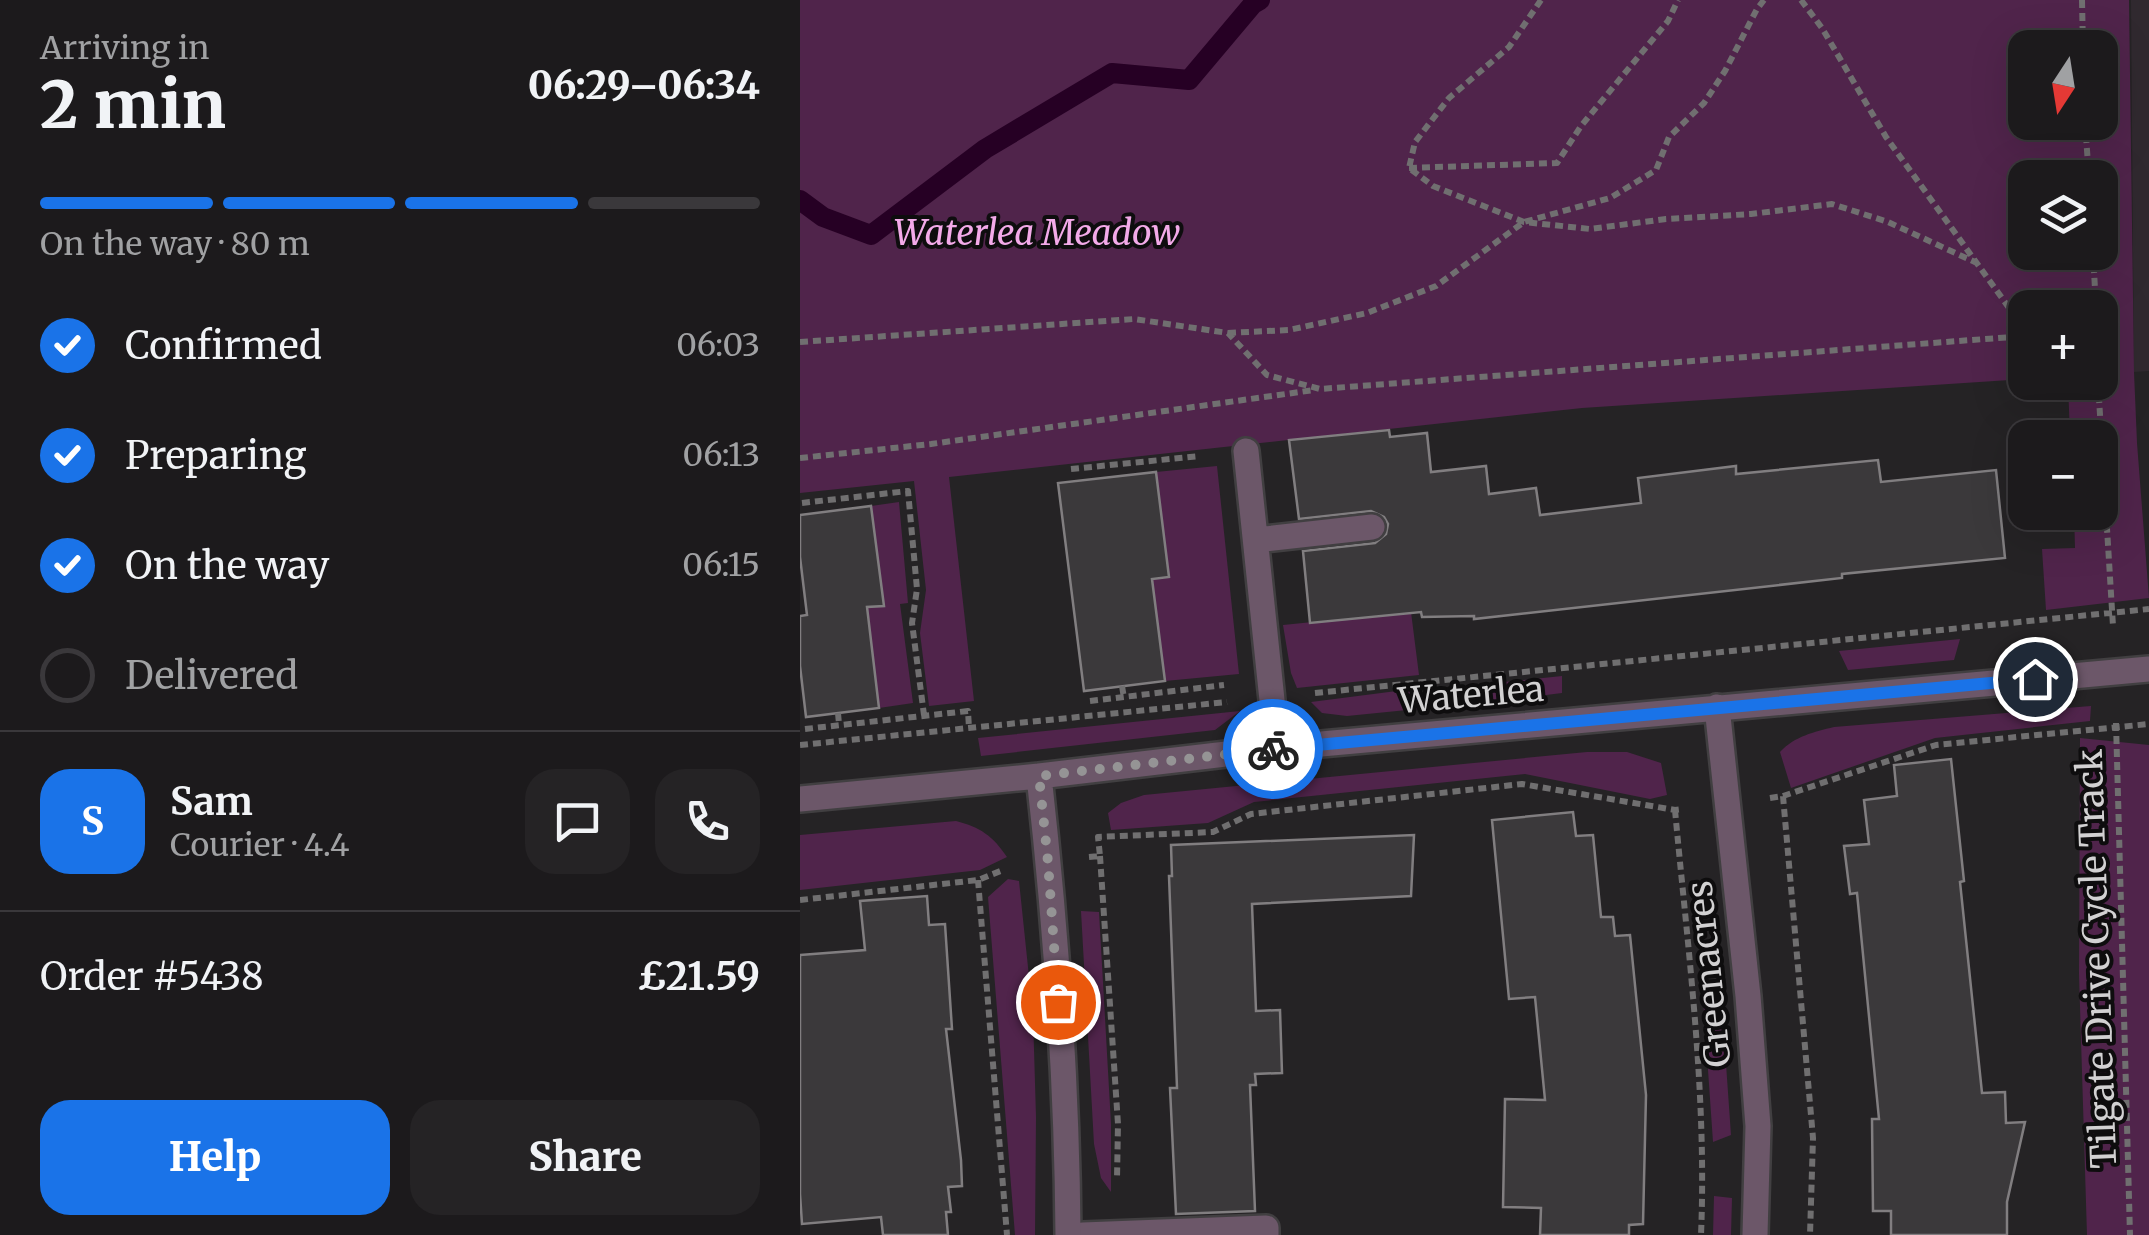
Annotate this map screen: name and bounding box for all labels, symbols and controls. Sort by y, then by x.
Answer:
text: Arriving in [40,28,209,68]
north arrow [2008,30,2118,140]
map controls [2008,30,2118,530]
text: 06:29–06:34 [528,62,760,109]
text: 2 min [40,64,226,146]
button: layers [2008,160,2118,270]
park label: Waterlea Meadow [894,211,1181,255]
text: On the way · 80 m [40,224,310,264]
button: + [2008,290,2118,400]
icon: check [40,318,95,373]
text: Confirmed [125,322,322,369]
text: 06:03 [676,325,760,365]
button: − [2008,420,2118,530]
icon: check [40,428,95,483]
text: Preparing [125,432,307,479]
text: 06:13 [683,435,760,475]
icon: check [40,538,95,593]
text: On the way [125,542,329,589]
text: 06:15 [682,545,760,585]
pin [1993,637,2078,722]
text: Delivered [125,652,298,699]
icon: home [2008,652,2063,707]
street label: Waterlea [1395,667,1546,723]
courier [1223,699,1323,799]
icon: bike [1246,722,1301,777]
street label: Tilgate Drive Cycle Track [2068,749,2126,1169]
button: chat [525,769,630,874]
button: phone [655,769,760,874]
text: Sam [170,778,253,825]
text: S [81,798,104,845]
text: Courier · 4.4 [170,825,350,865]
street label: Greenacres [1677,879,1741,1069]
text: Order #5438 [40,953,264,1000]
text: £21.59 [638,953,760,1000]
pin [1016,960,1101,1045]
icon: bag [1031,975,1086,1030]
button: Help [40,1100,390,1215]
button: Share [410,1100,760,1215]

